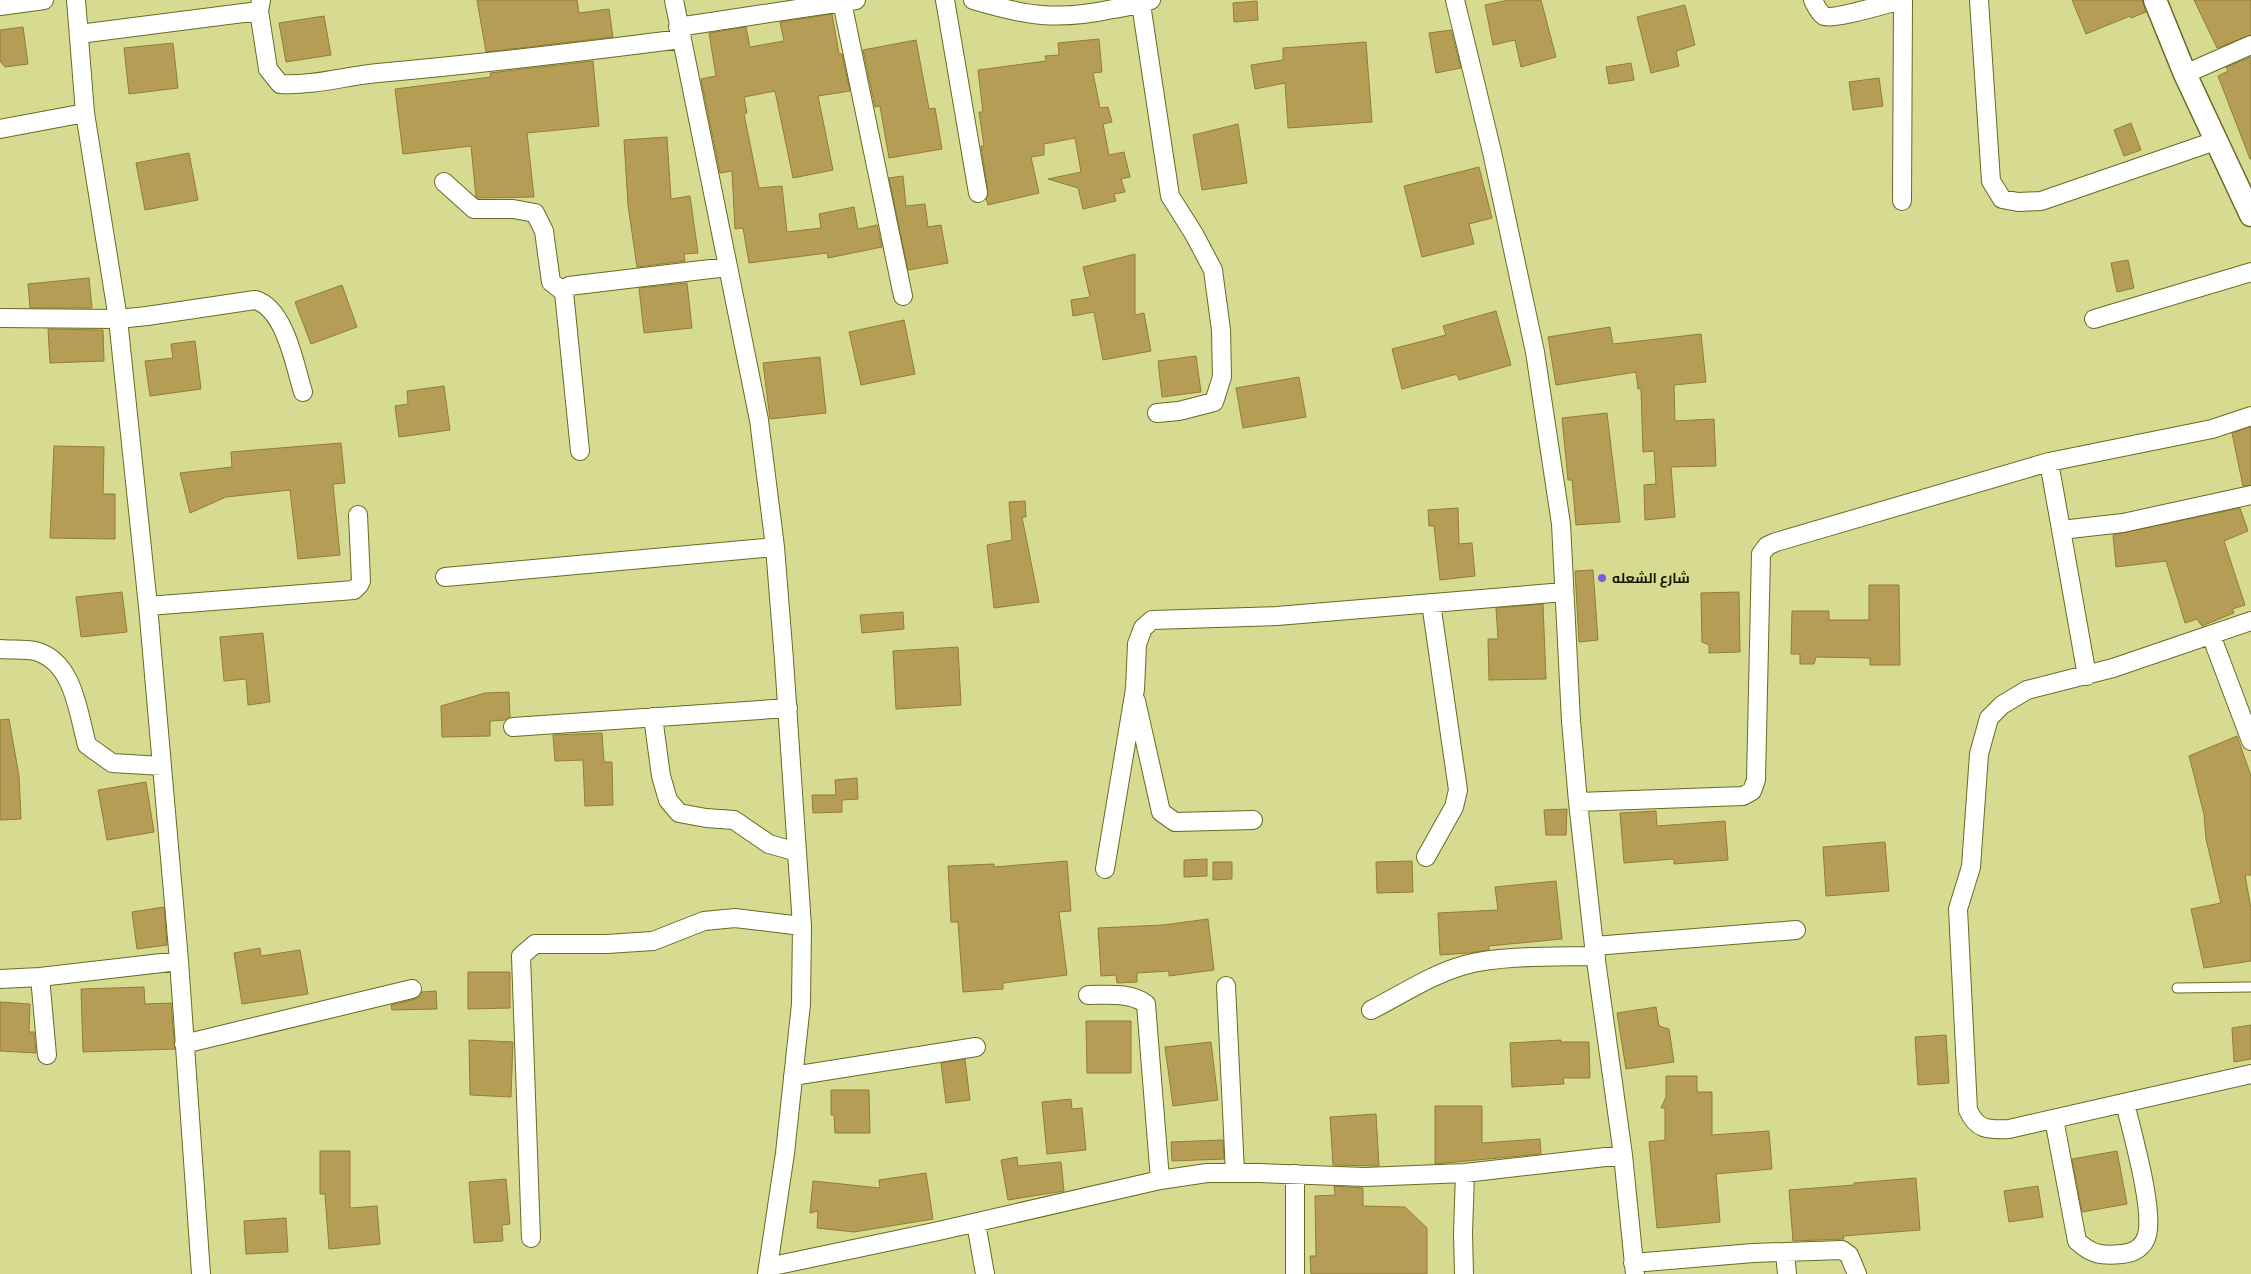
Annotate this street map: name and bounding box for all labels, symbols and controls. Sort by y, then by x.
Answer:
place label: شارع الشعله [1612,569,1690,588]
marker: شارع الشعله [1596,572,1608,584]

